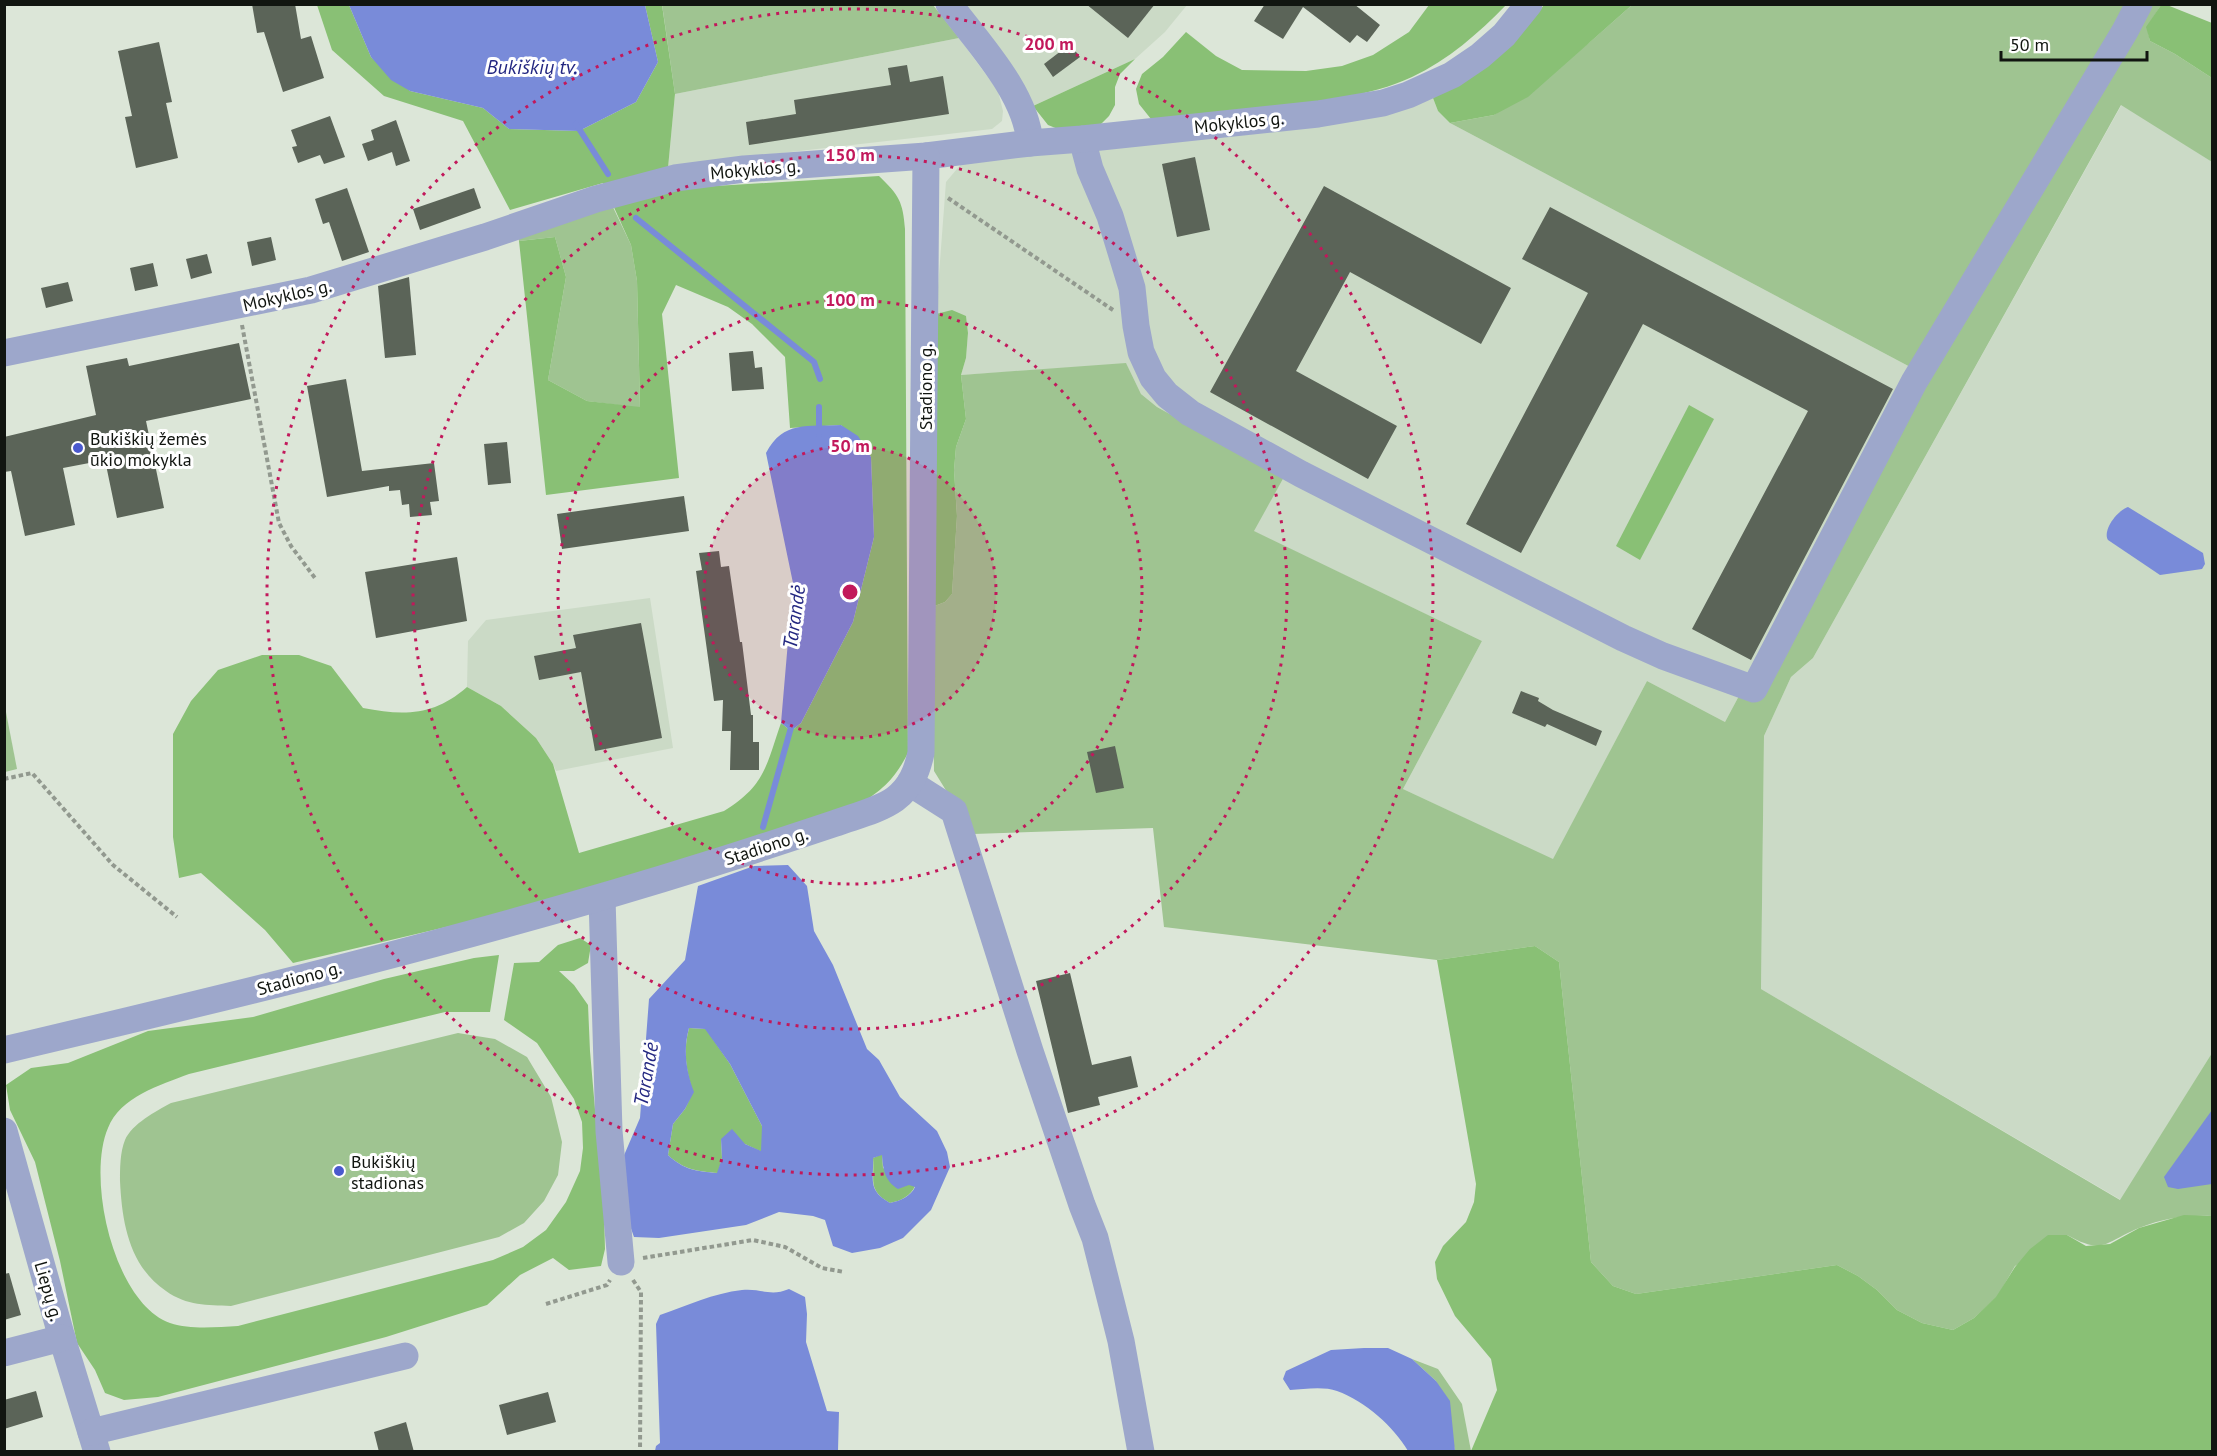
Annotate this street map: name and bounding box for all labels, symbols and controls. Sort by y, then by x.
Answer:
scale bar [2001,24,2146,62]
text: 200 m [1024,32,1074,55]
text: 50 m [2010,33,2049,56]
water label: Bukiškių tv. [486,54,578,80]
street label: Mokyklos g. [1193,106,1285,138]
text: 150 m [825,143,875,166]
street label: Mokyklos g. [709,154,801,184]
street label: Mokyklos g. [240,274,334,316]
text: 100 m [825,288,875,311]
street label: Stadiono g. [914,344,937,430]
place label: Bukiškių žemės ūkio mokykla [90,427,207,471]
text: 50 m [830,434,870,457]
marker: Bukiškių žemės ūkio mokykla [71,441,85,455]
centre of rings [840,582,860,602]
water label: Tarandė [777,583,811,651]
street label: Stadiono g. [721,822,811,870]
street label: Stadiono g. [254,956,344,1000]
water label: Tarandė [628,1039,665,1108]
place label: Bukiškių stadionas [351,1150,424,1194]
marker: Bukiškių stadionas [332,1164,346,1178]
street label: Liepų g. [30,1258,68,1324]

